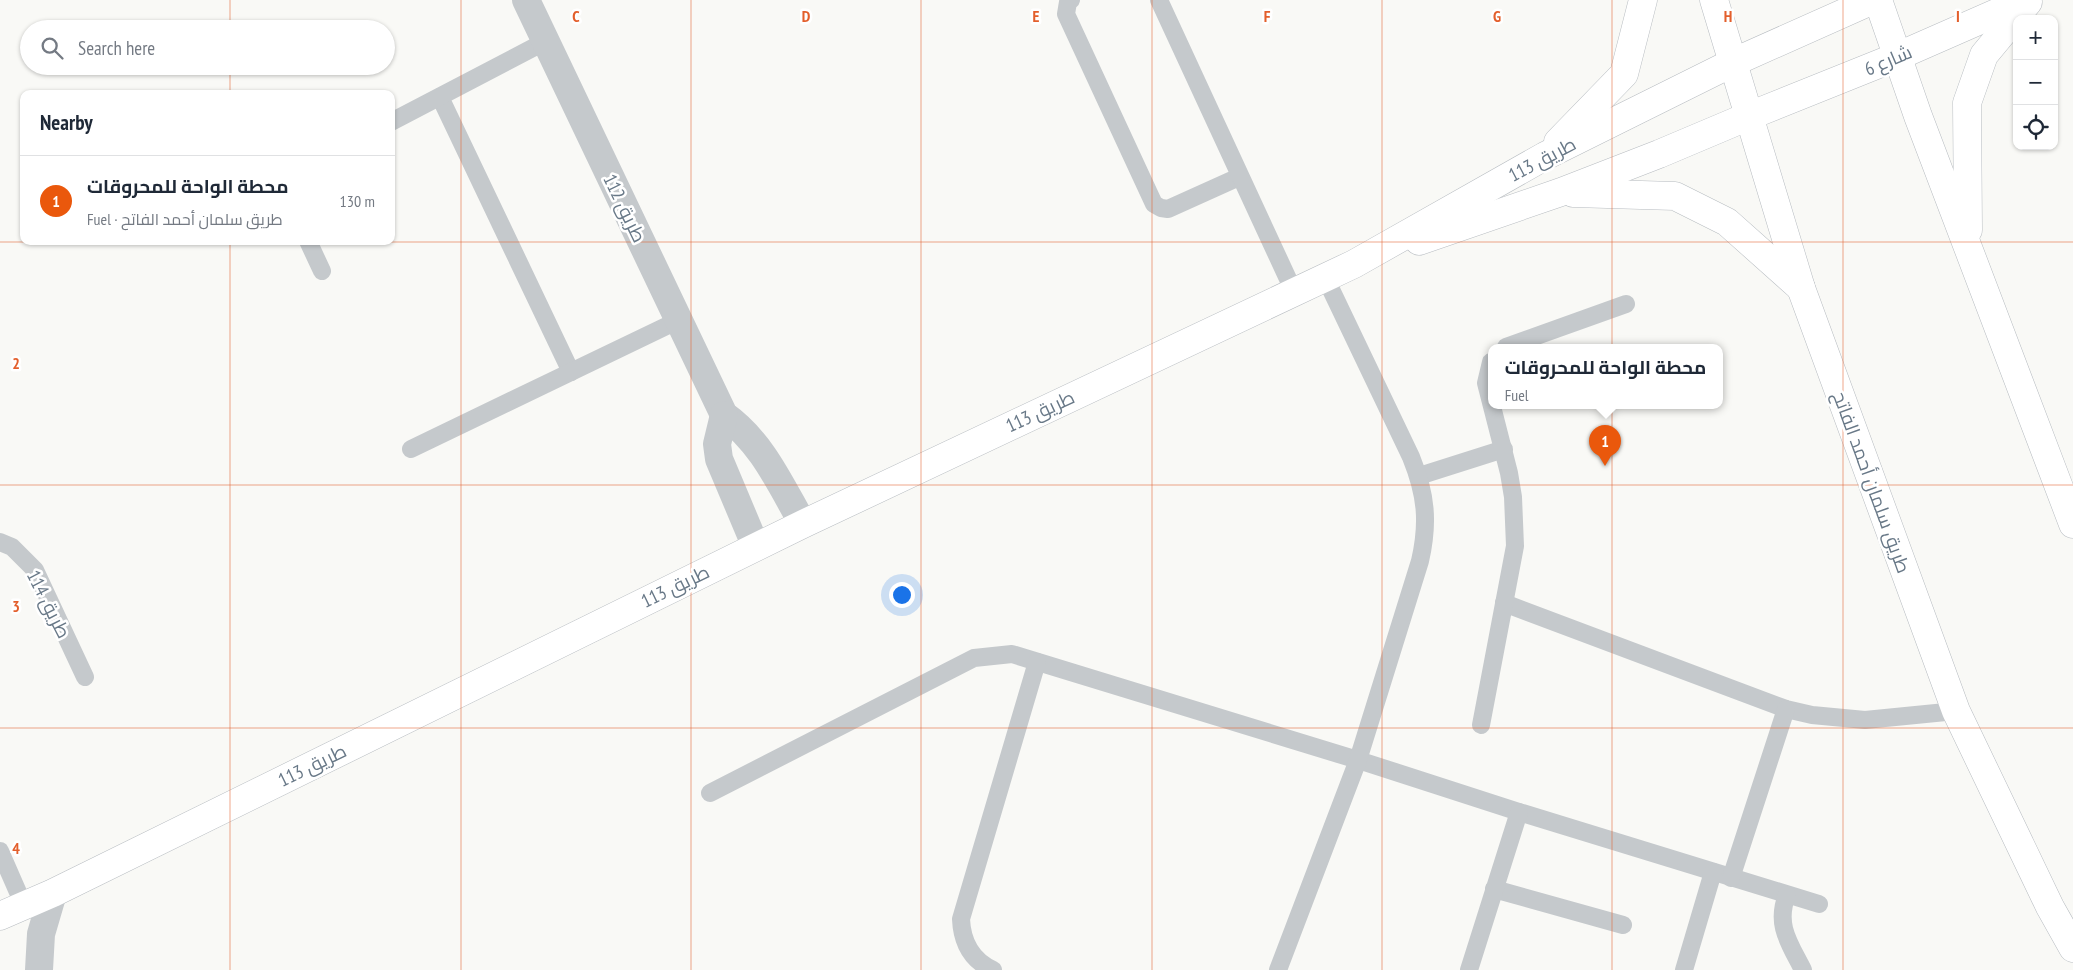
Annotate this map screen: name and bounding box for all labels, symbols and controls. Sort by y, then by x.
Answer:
text: C [572,6,580,26]
text: D [802,6,811,26]
text: E [1033,6,1040,26]
text: F [1264,6,1271,26]
text: G [1493,6,1501,26]
text: H [1724,6,1732,26]
text: I [1956,6,1960,26]
map controls [2013,15,2058,150]
button: + [2013,15,2058,60]
search box [20,20,395,75]
icon: search [38,34,66,62]
text: Search here [78,36,155,60]
street label: شارع 6 [1861,39,1916,83]
button: − [2013,60,2058,105]
button: locate [2013,105,2058,150]
text: Nearby [40,109,93,136]
street label: طريق 113 [1504,131,1580,188]
street label: طريق 112 [597,170,652,247]
text: محطة الواحة للمحروقات [87,174,289,198]
text: 1 [52,191,60,211]
text: 130 m [340,191,375,211]
text: Fuel · طريق سلمان أحمد الفاتح [87,209,283,229]
popup [1488,344,1723,409]
text: 2 [12,353,20,373]
text: محطة الواحة للمحروقات [1505,355,1706,379]
street label: طريق 113 [1002,385,1079,438]
text: Fuel [1505,385,1529,405]
street label: طريق سلمان أحمد الفاتح [1826,388,1916,577]
pin: 1 [1589,425,1621,466]
street label: طريق 113 [637,559,714,614]
street label: طريق 114 [21,566,76,642]
your location [889,582,915,608]
text: 3 [12,596,20,616]
street label: طريق 113 [274,738,351,793]
text: 4 [12,838,20,858]

